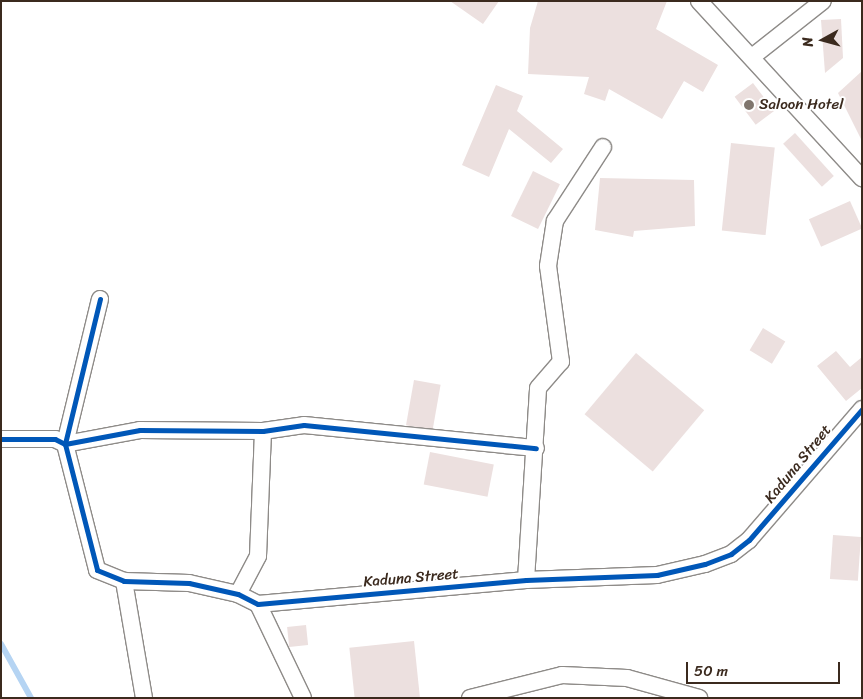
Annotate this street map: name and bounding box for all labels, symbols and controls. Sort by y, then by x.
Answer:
north arrow [798,15,848,65]
text: N [795,36,821,48]
place label: Saloon Hotel [759,96,844,114]
marker: Saloon Hotel [743,99,755,111]
street label: Kaduna Street [761,421,835,507]
street label: Kaduna Street [363,565,459,591]
scale bar [688,652,842,684]
text: 50 m [694,658,728,684]

